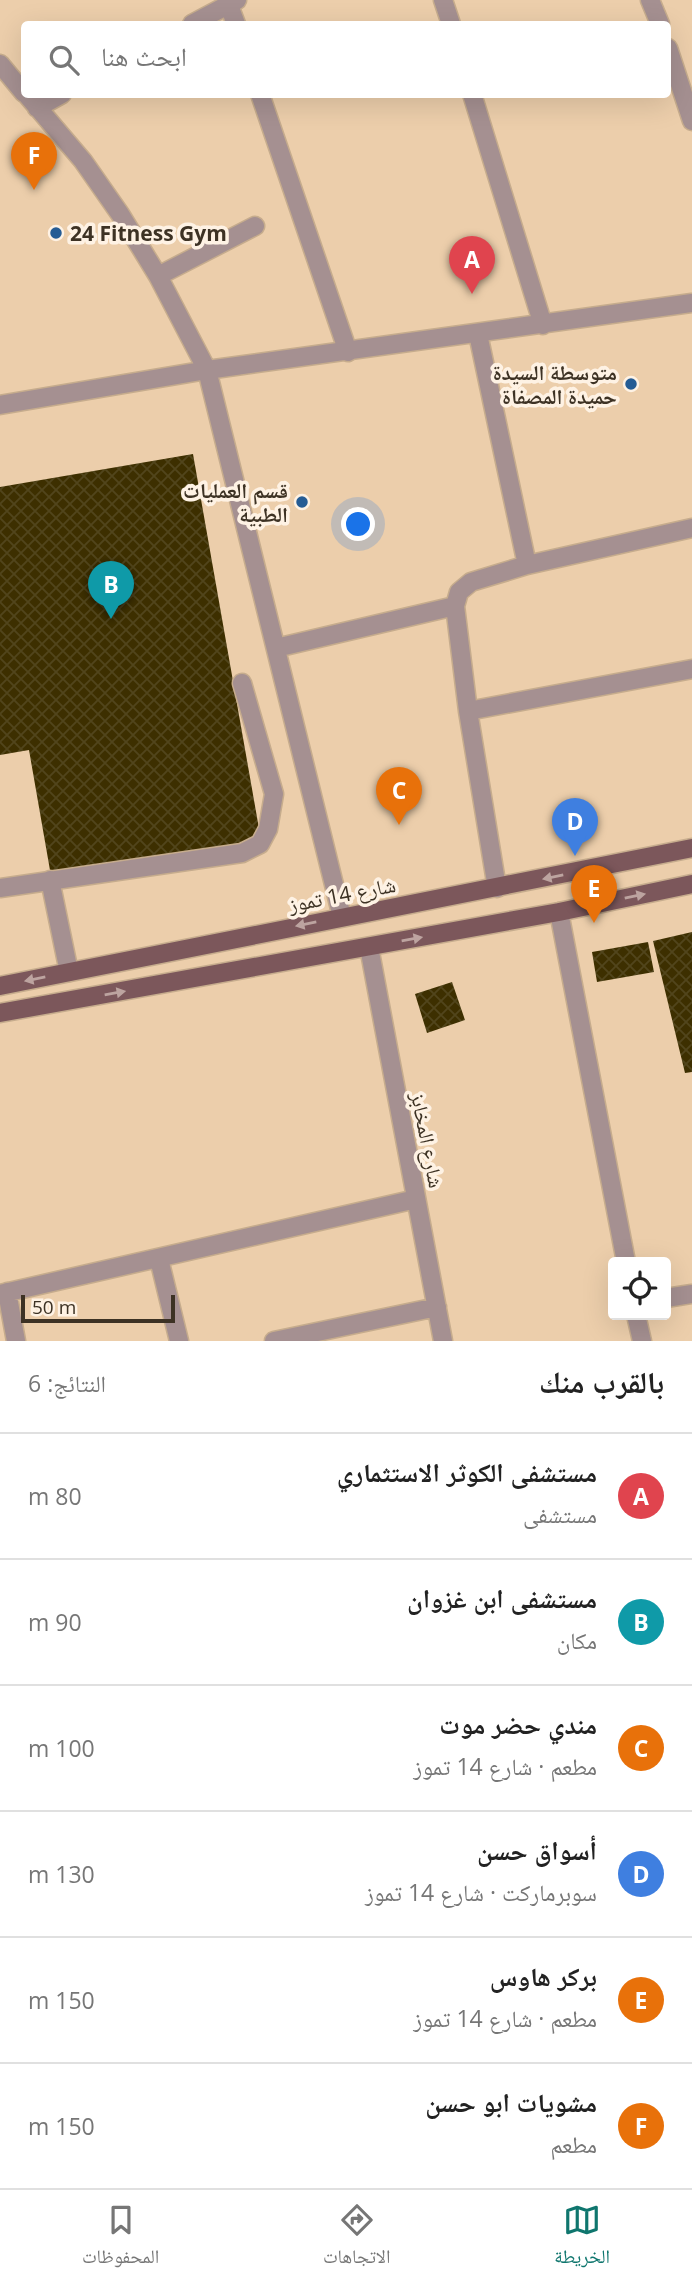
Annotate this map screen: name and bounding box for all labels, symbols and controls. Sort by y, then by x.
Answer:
search box [21,21,671,98]
text: ابحث هنا [101,38,187,74]
icon: search [45,41,83,79]
pin: F [11,132,57,190]
place label: 24 Fitness Gym [70,219,227,247]
marker: 24 Fitness Gym [48,225,64,241]
pin: A [449,236,495,294]
place label: متوسطة السيدة حميدة المصفاة [493,358,617,410]
marker: متوسطة السيدة حميدة المصفاة [623,376,639,392]
place label: قسم العمليات الطبية [183,476,288,528]
marker: قسم العمليات الطبية [294,494,310,510]
your location [341,507,375,541]
pin: B [88,561,134,619]
pin: C [376,767,422,825]
pin: D [552,798,598,856]
pin: E [571,865,617,923]
street label: شارع 14 تموز [285,870,398,918]
one-way arrow [542,871,564,882]
one-way arrow [624,890,646,901]
one-way arrow [295,919,317,930]
one-way arrow [401,933,423,944]
one-way arrow [24,974,46,985]
one-way arrow [104,987,126,998]
street label: شارع المخابز [405,1089,451,1190]
map controls [608,1257,671,1320]
button: locate [608,1257,671,1320]
scale bar [21,1292,175,1324]
text: 50 m [32,1294,76,1320]
text: بالقرب منك [539,1361,664,1402]
text: النتائج: 6 [28,1367,106,1399]
text: مستشفى الكوثر الاستثماري [337,1454,597,1490]
text: 80 m [28,1480,82,1512]
text: A [633,1480,649,1512]
text: مستشفى [523,1498,597,1530]
text: مستشفى ابن غزوان [407,1580,597,1616]
text: 90 m [28,1606,82,1638]
text: B [633,1606,649,1638]
text: مكان [557,1624,597,1656]
text: مندي حضر موت [439,1706,597,1742]
text: 100 m [28,1732,95,1764]
text: C [634,1732,648,1764]
text: مطعم · شارع 14 تموز [413,1750,597,1782]
text: أسواق حسن [477,1832,597,1868]
text: 130 m [28,1858,95,1890]
text: D [632,1858,650,1890]
text: سوبرماركت · شارع 14 تموز [365,1876,597,1908]
text: بركر هاوس [490,1958,597,1994]
text: 150 m [28,1984,95,2016]
text: E [635,1984,647,2016]
text: مطعم · شارع 14 تموز [413,2002,597,2034]
text: مشويات ابو حسن [425,2084,597,2120]
text: 150 m [28,2110,95,2142]
text: F [635,2110,647,2142]
text: مطعم [550,2128,597,2160]
tab: المحفوظات [82,2201,159,2275]
tab: الاتجاهات [323,2201,390,2275]
tab: الخريطة [554,2201,610,2275]

